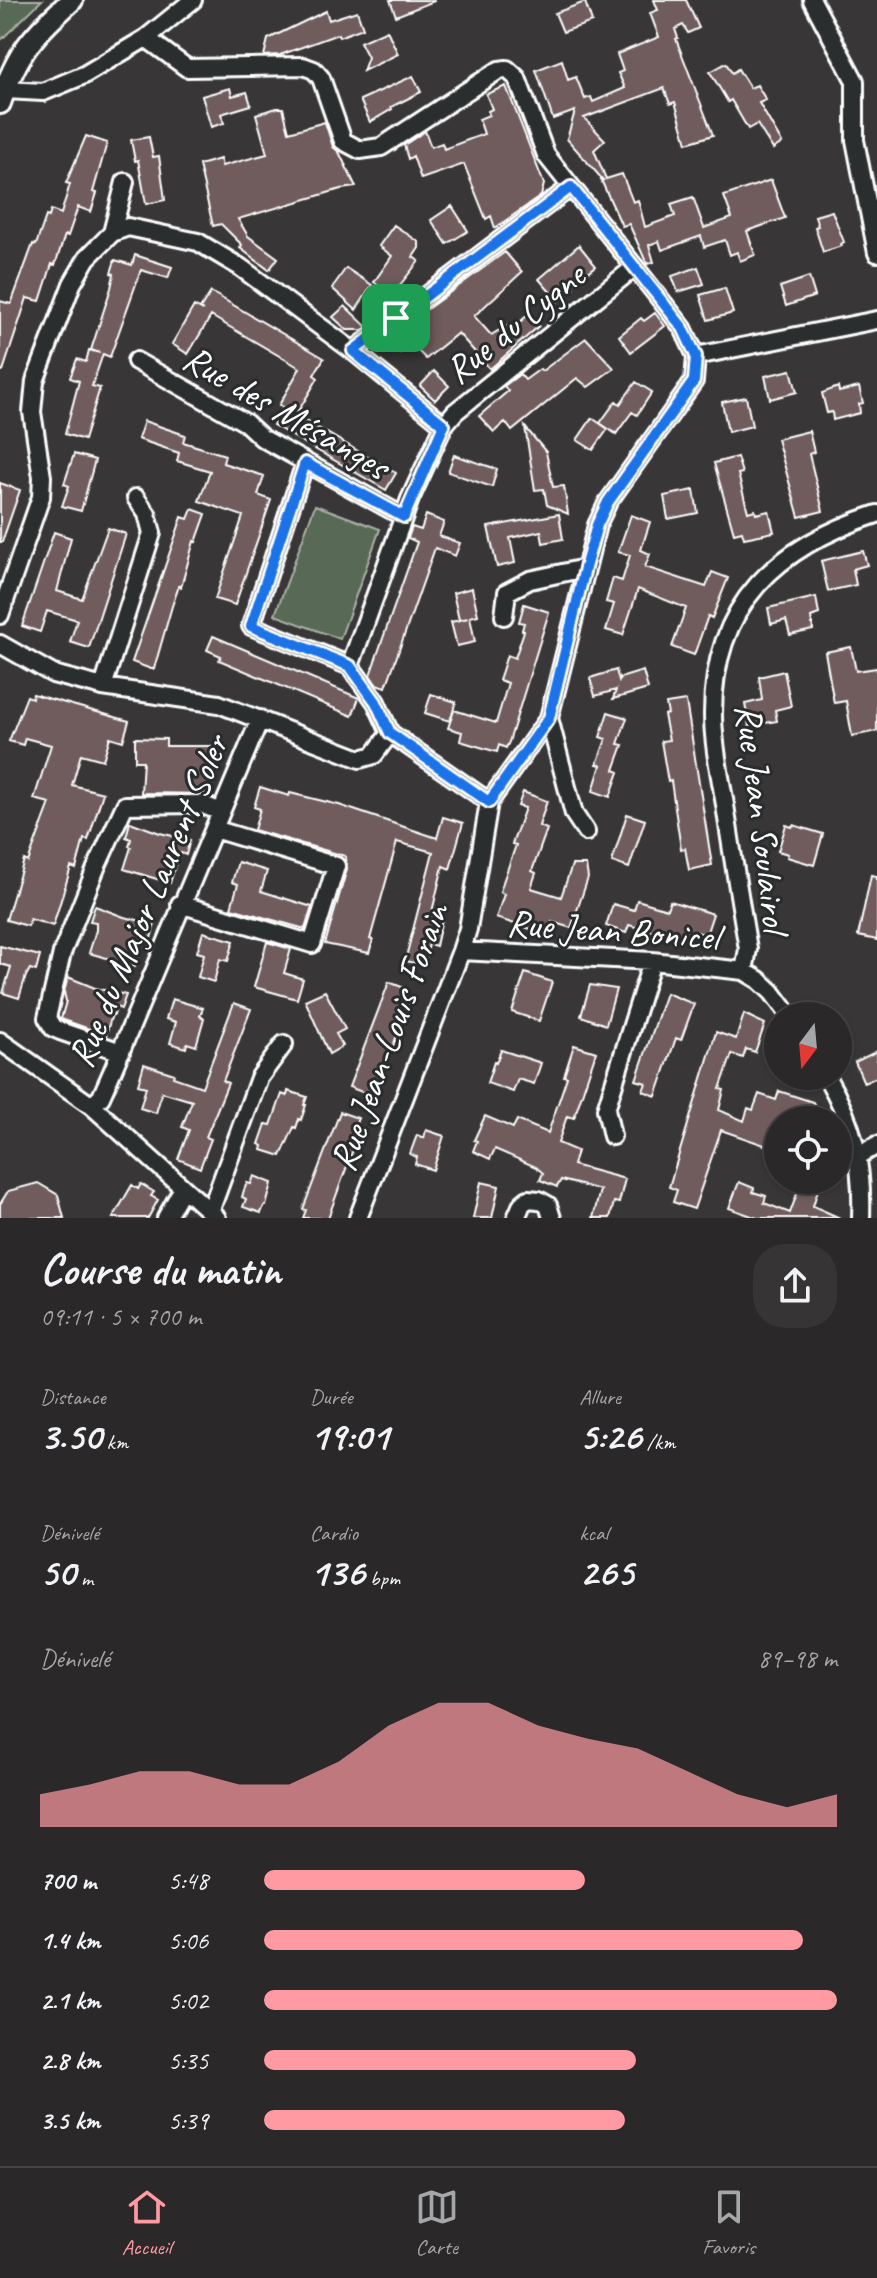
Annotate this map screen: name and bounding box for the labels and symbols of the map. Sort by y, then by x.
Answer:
street label: Rue du Cygne [435,251,597,394]
pin [362,284,430,352]
street label: Rue des Mésanges [175,334,401,492]
street label: Rue Jean Soulairol [725,701,800,941]
street label: Rue du Major Laurent Soler [57,726,240,1074]
street label: Rue Jean-Louis Forain [319,895,460,1177]
street label: Rue Jean Bonicel [506,899,727,961]
north arrow [764,1002,852,1090]

